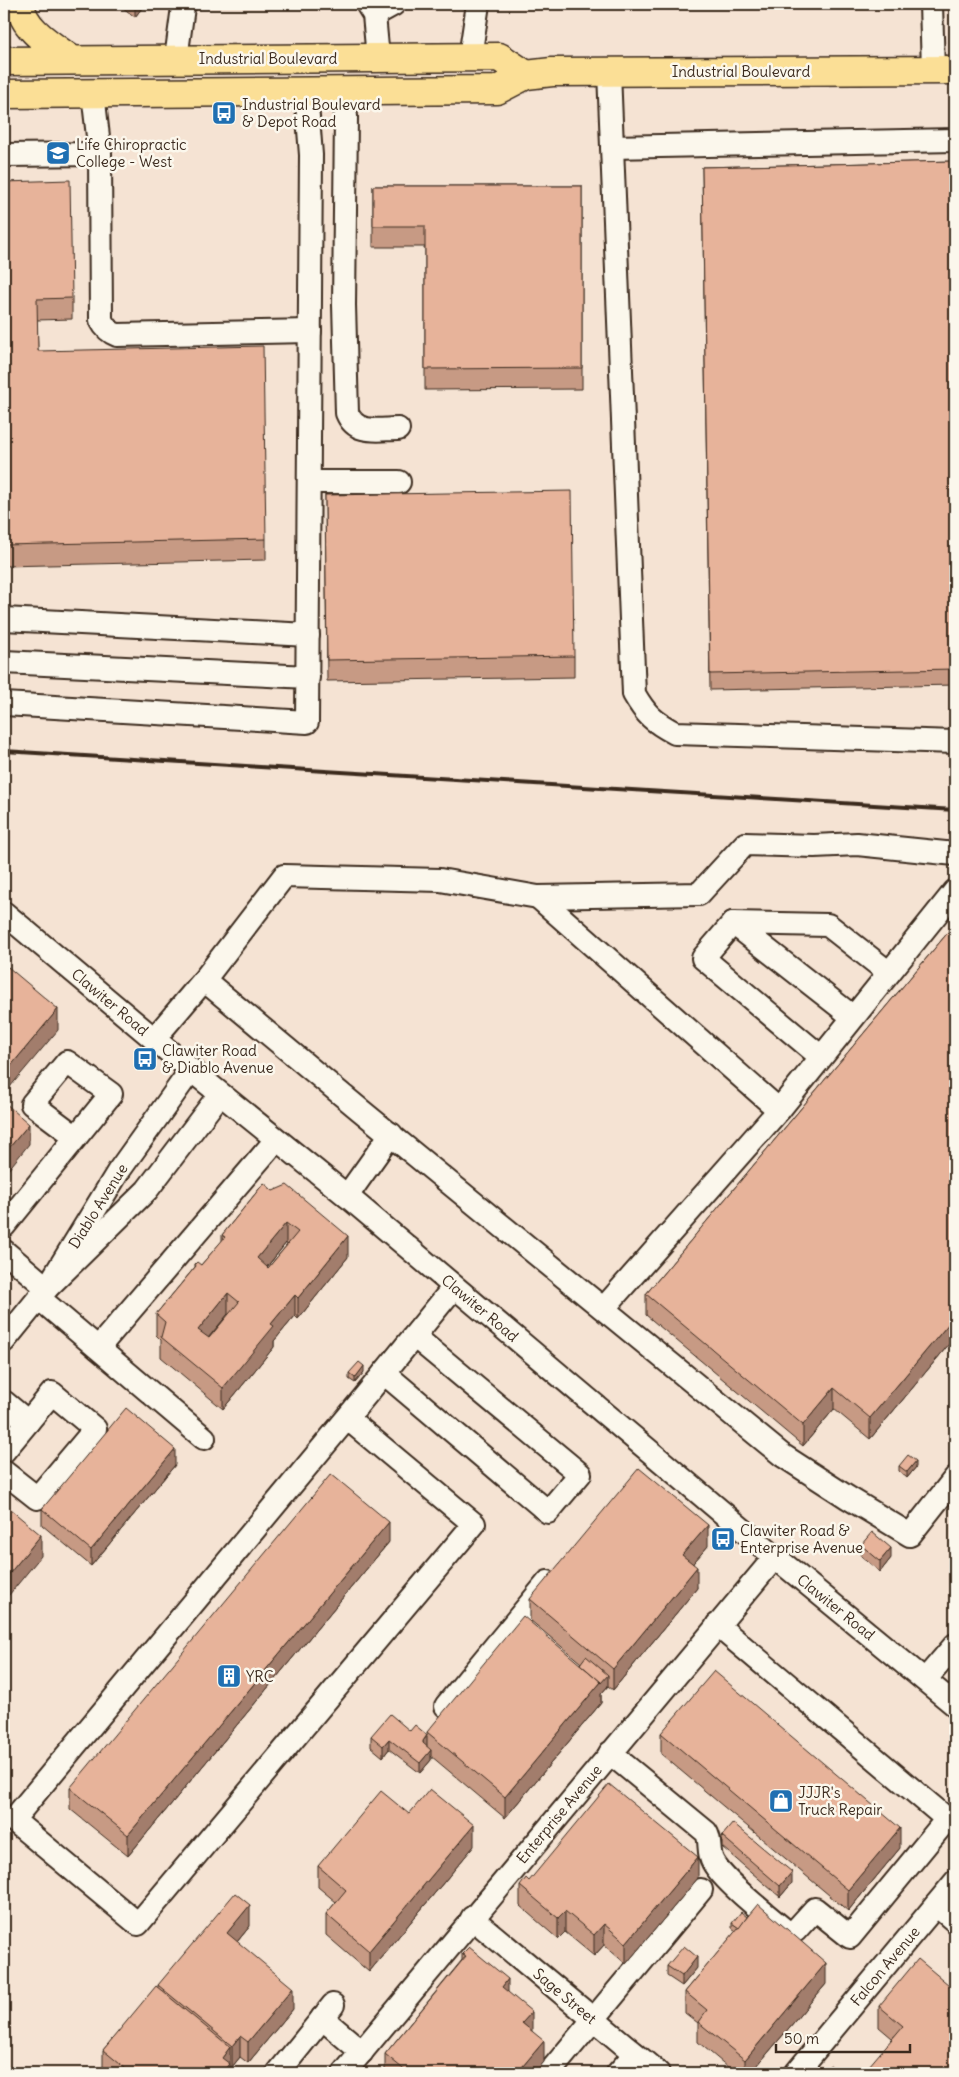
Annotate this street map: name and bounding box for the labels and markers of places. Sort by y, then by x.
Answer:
place label: Industrial Boulevard & Depot Road [242,95,381,131]
bus stop icon: Industrial Boulevard & Depot Road [211,100,237,126]
place label: Life Chiropractic College - West [76,135,187,171]
school or university icon: Life Chiropractic College - West [45,140,71,166]
place label: Clawiter Road & Diablo Avenue [162,1041,274,1077]
bus stop icon: Clawiter Road & Diablo Avenue [132,1046,158,1072]
place label: Clawiter Road & Enterprise Avenue [740,1521,863,1557]
bus stop icon: Clawiter Road & Enterprise Avenue [710,1526,736,1552]
building icon: YRC [216,1663,242,1689]
place label: YRC [246,1667,274,1686]
place label: JJJR's Truck Repair [798,1783,882,1819]
shop icon: JJJR's Truck Repair [768,1788,794,1814]

